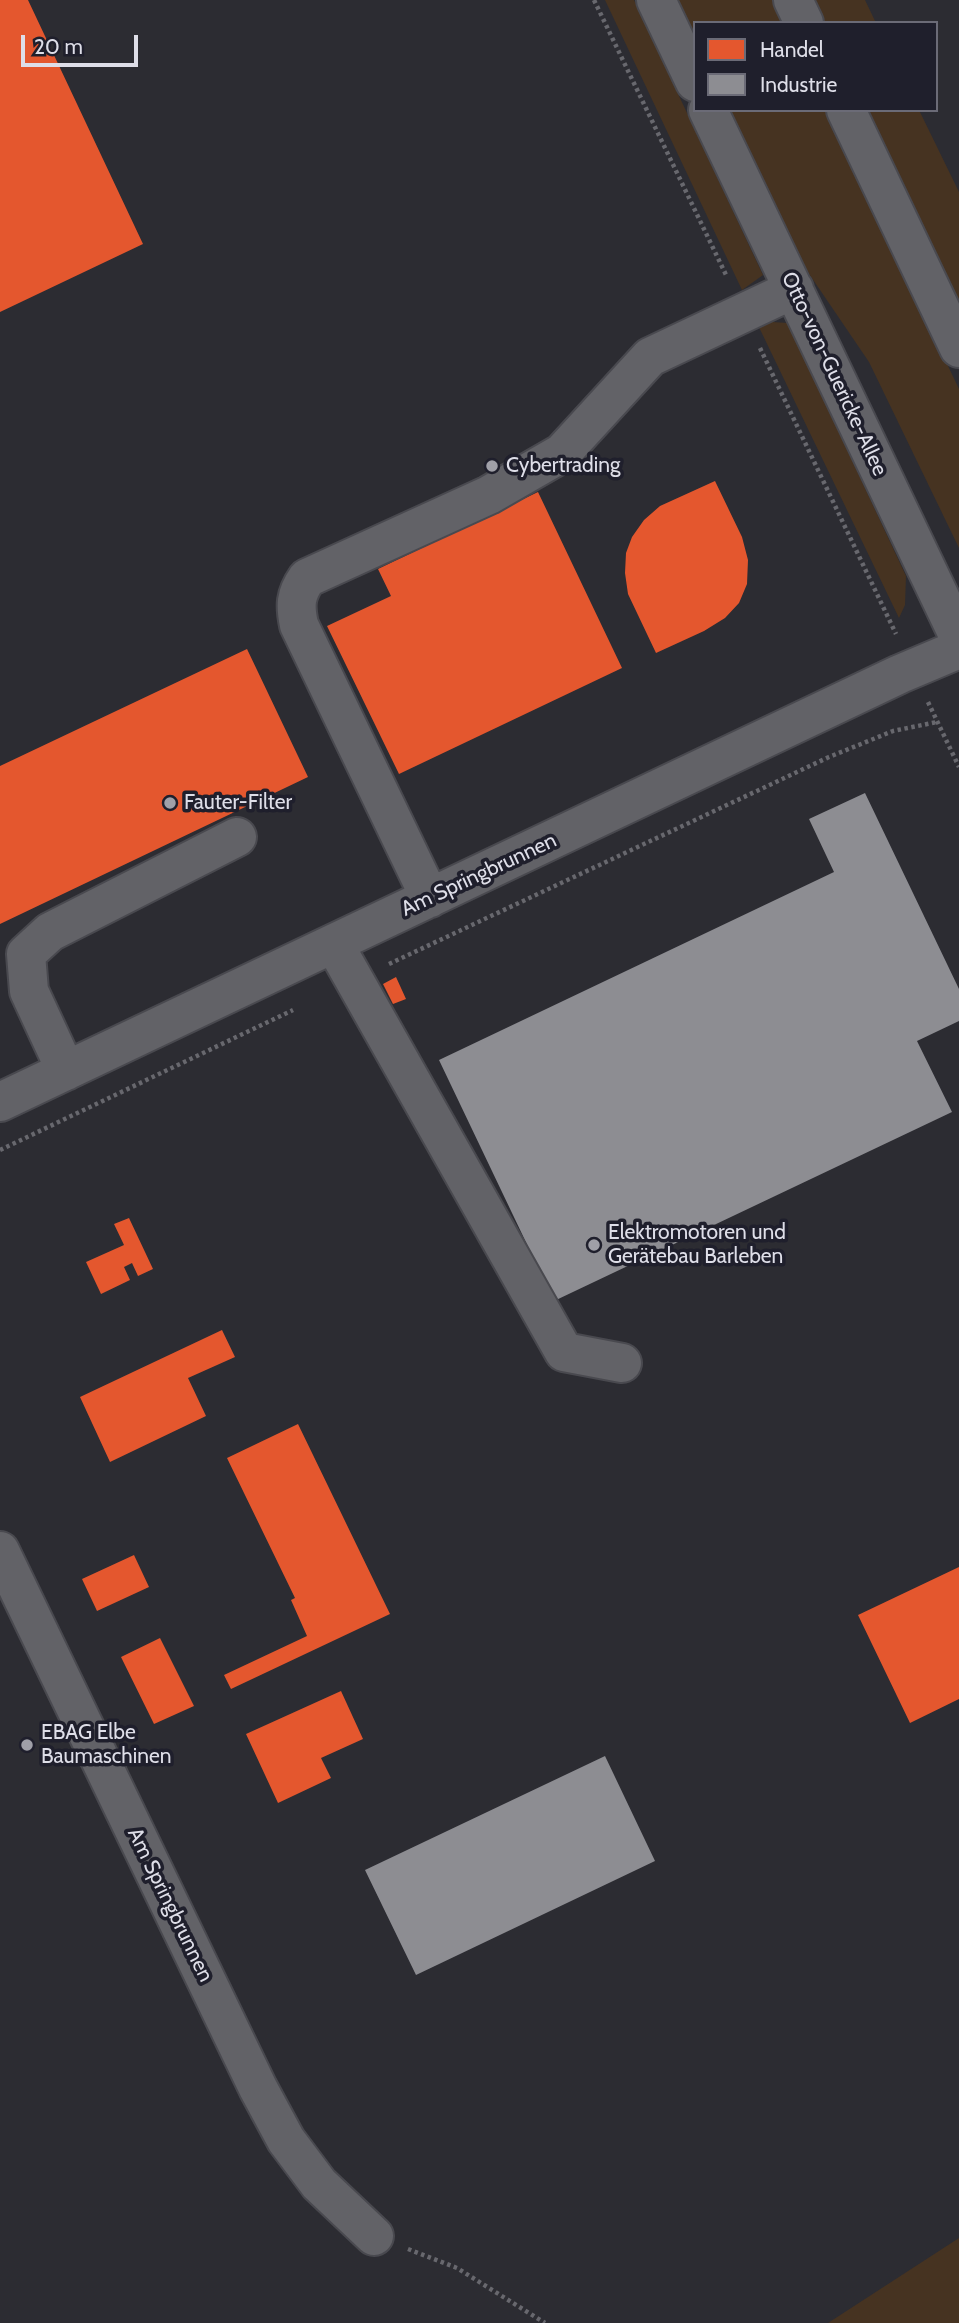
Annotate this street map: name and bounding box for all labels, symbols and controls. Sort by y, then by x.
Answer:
scale bar [24,21,142,65]
legend [693,21,938,112]
text: 20 m [34,34,83,59]
text: Handel [760,37,824,62]
text: Industrie [760,72,837,97]
street label: Otto-von-Guericke-Allee [776,268,892,480]
place label: Cybertrading [506,453,620,479]
marker: Cybertrading [484,458,500,474]
place label: Fauter-Filter [184,790,292,816]
marker: Fauter-Filter [162,795,178,811]
street label: Am Springbrunnen [397,828,561,922]
place label: Elektromotoren und Gerätebau Barleben [608,1220,786,1270]
marker: Elektromotoren und Gerätebau Barleben [586,1237,602,1253]
place label: EBAG Elbe Baumaschinen [41,1720,171,1770]
marker: EBAG Elbe Baumaschinen [19,1737,35,1753]
street label: Am Springbrunnen [122,1824,218,1986]

